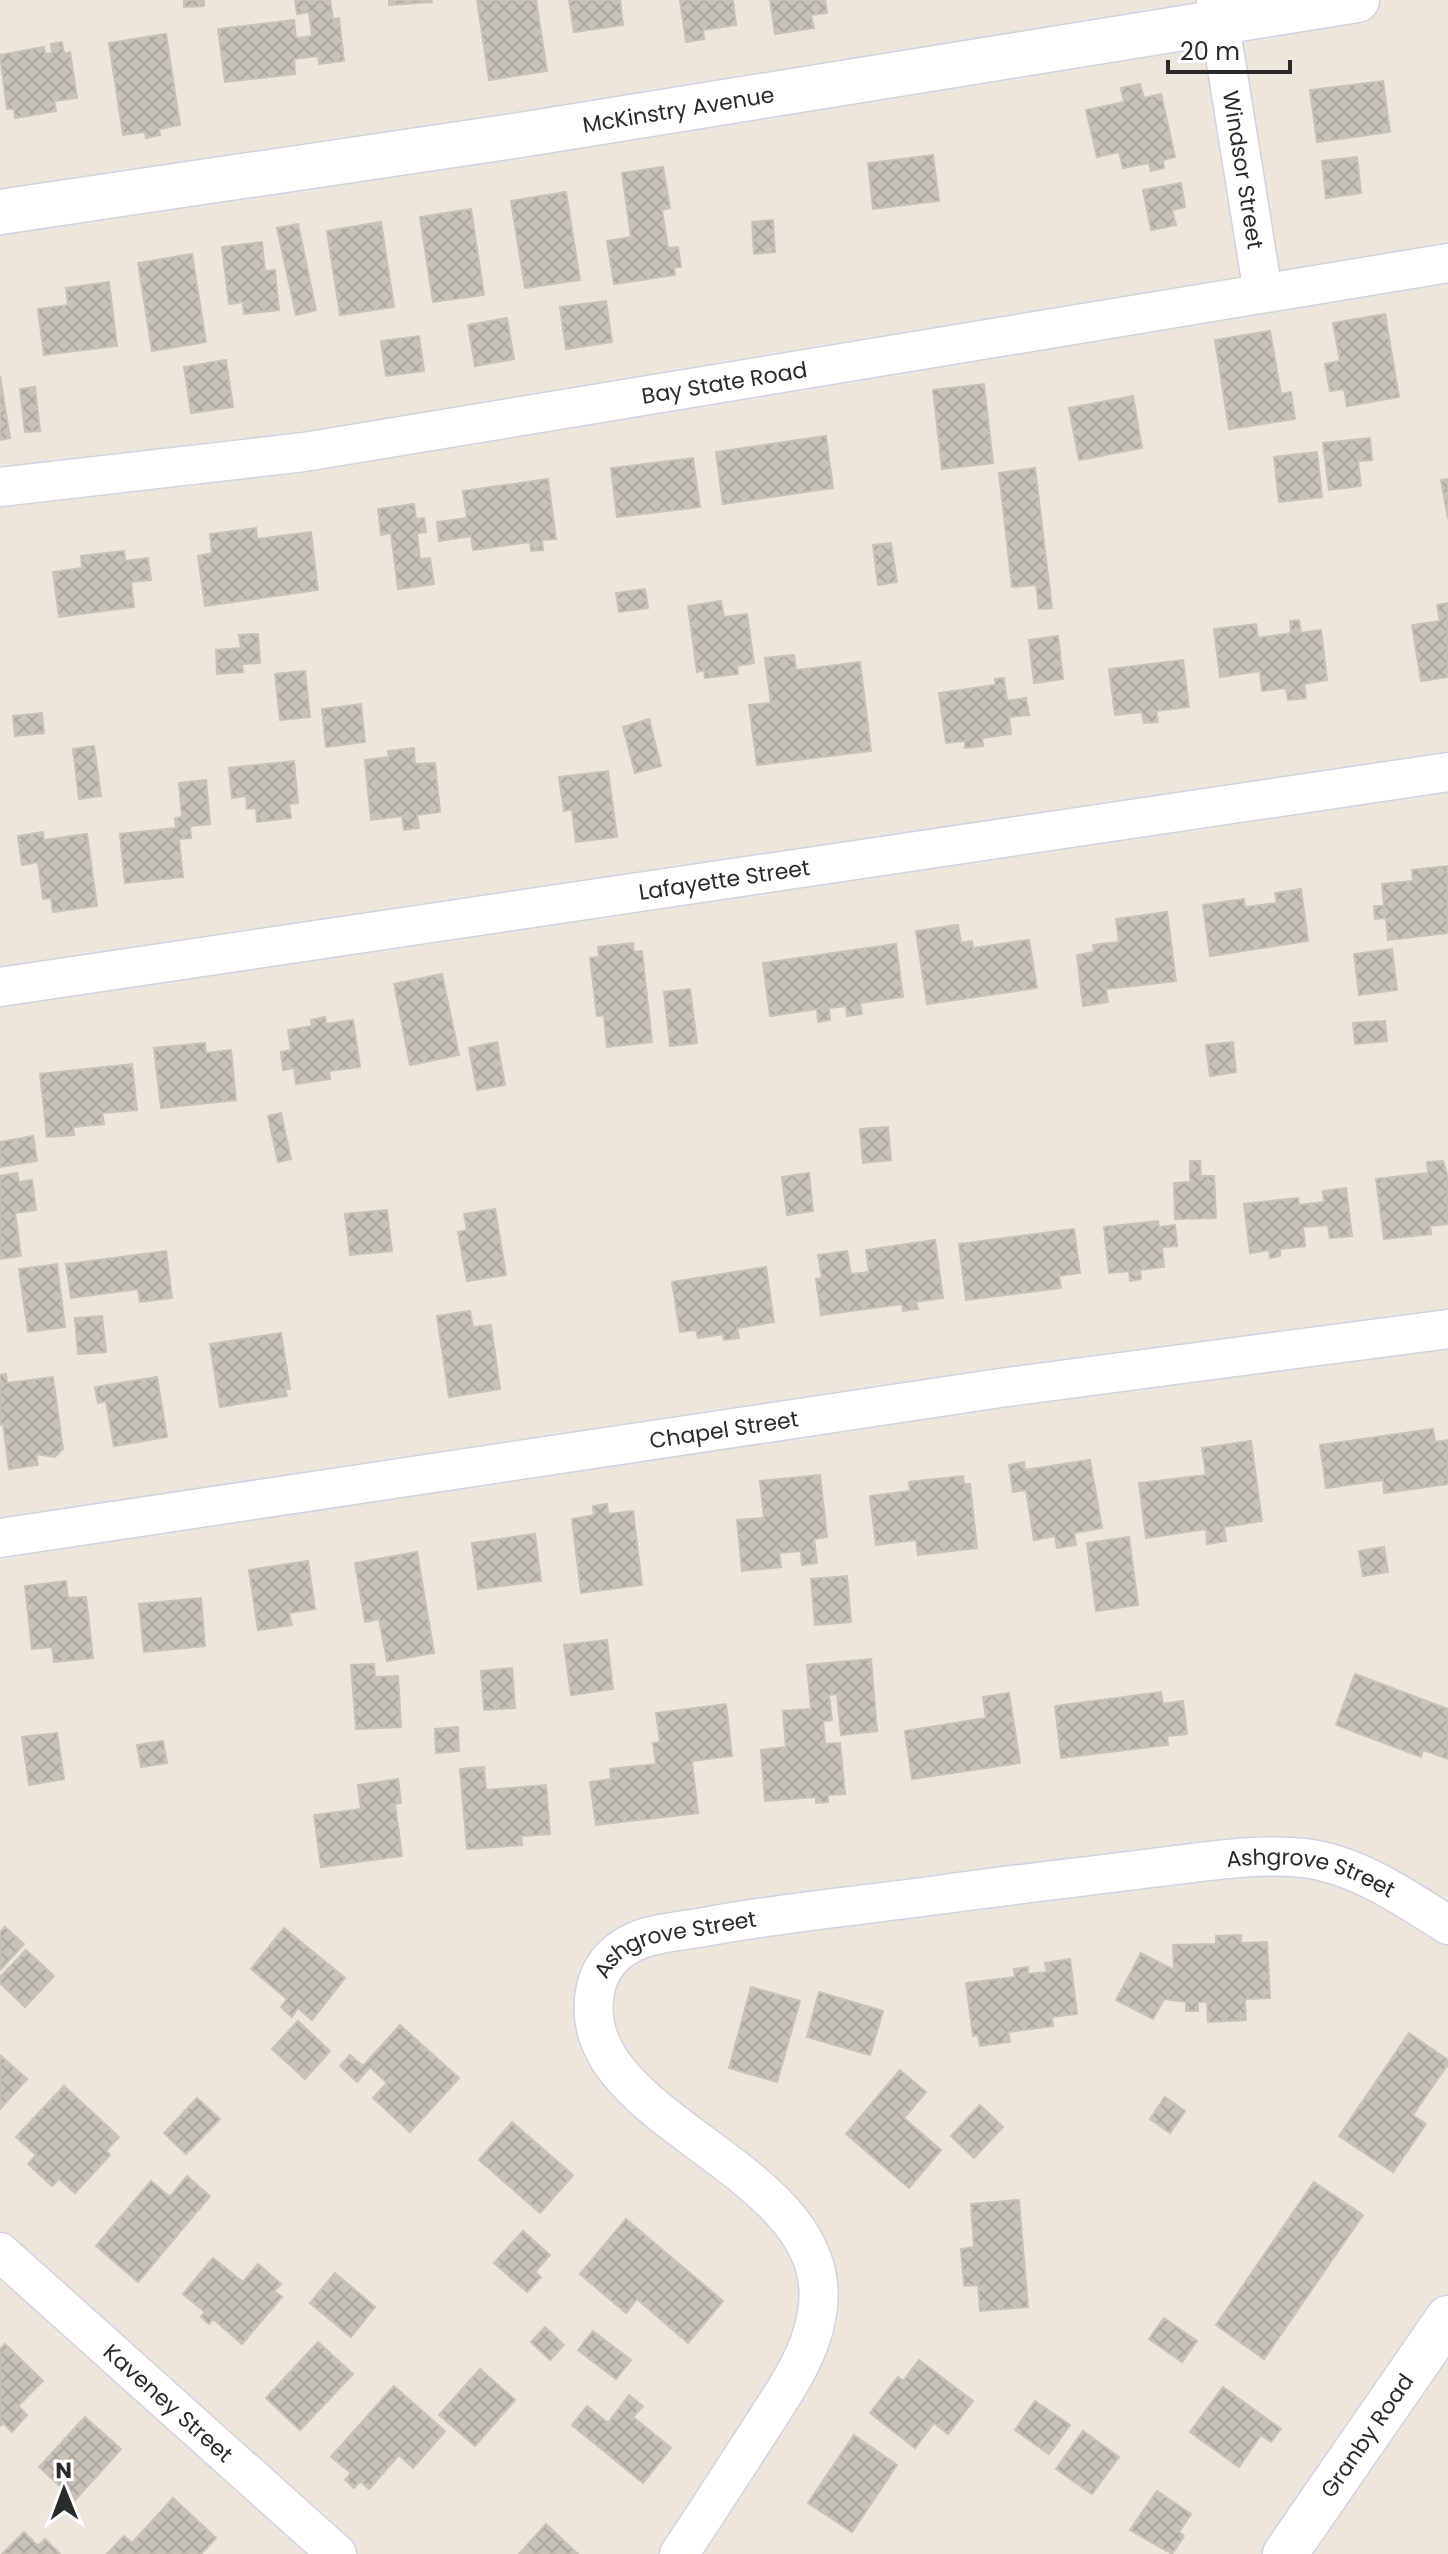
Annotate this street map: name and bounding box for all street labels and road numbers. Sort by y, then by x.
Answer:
street label: McKinstry Avenue [580,79,776,141]
street label: Windsor Street [1215,88,1271,251]
street label: Bay State Road [639,354,809,412]
street label: Lafayette Street [637,852,812,908]
street label: Chapel Street [647,1403,801,1456]
street label: Ashgrove Street [1225,1842,1401,1905]
street label: Ashgrove Street [586,1904,758,1984]
street label: Kaveney Street [96,2337,240,2470]
street label: Granby Road [1313,2367,1421,2504]

